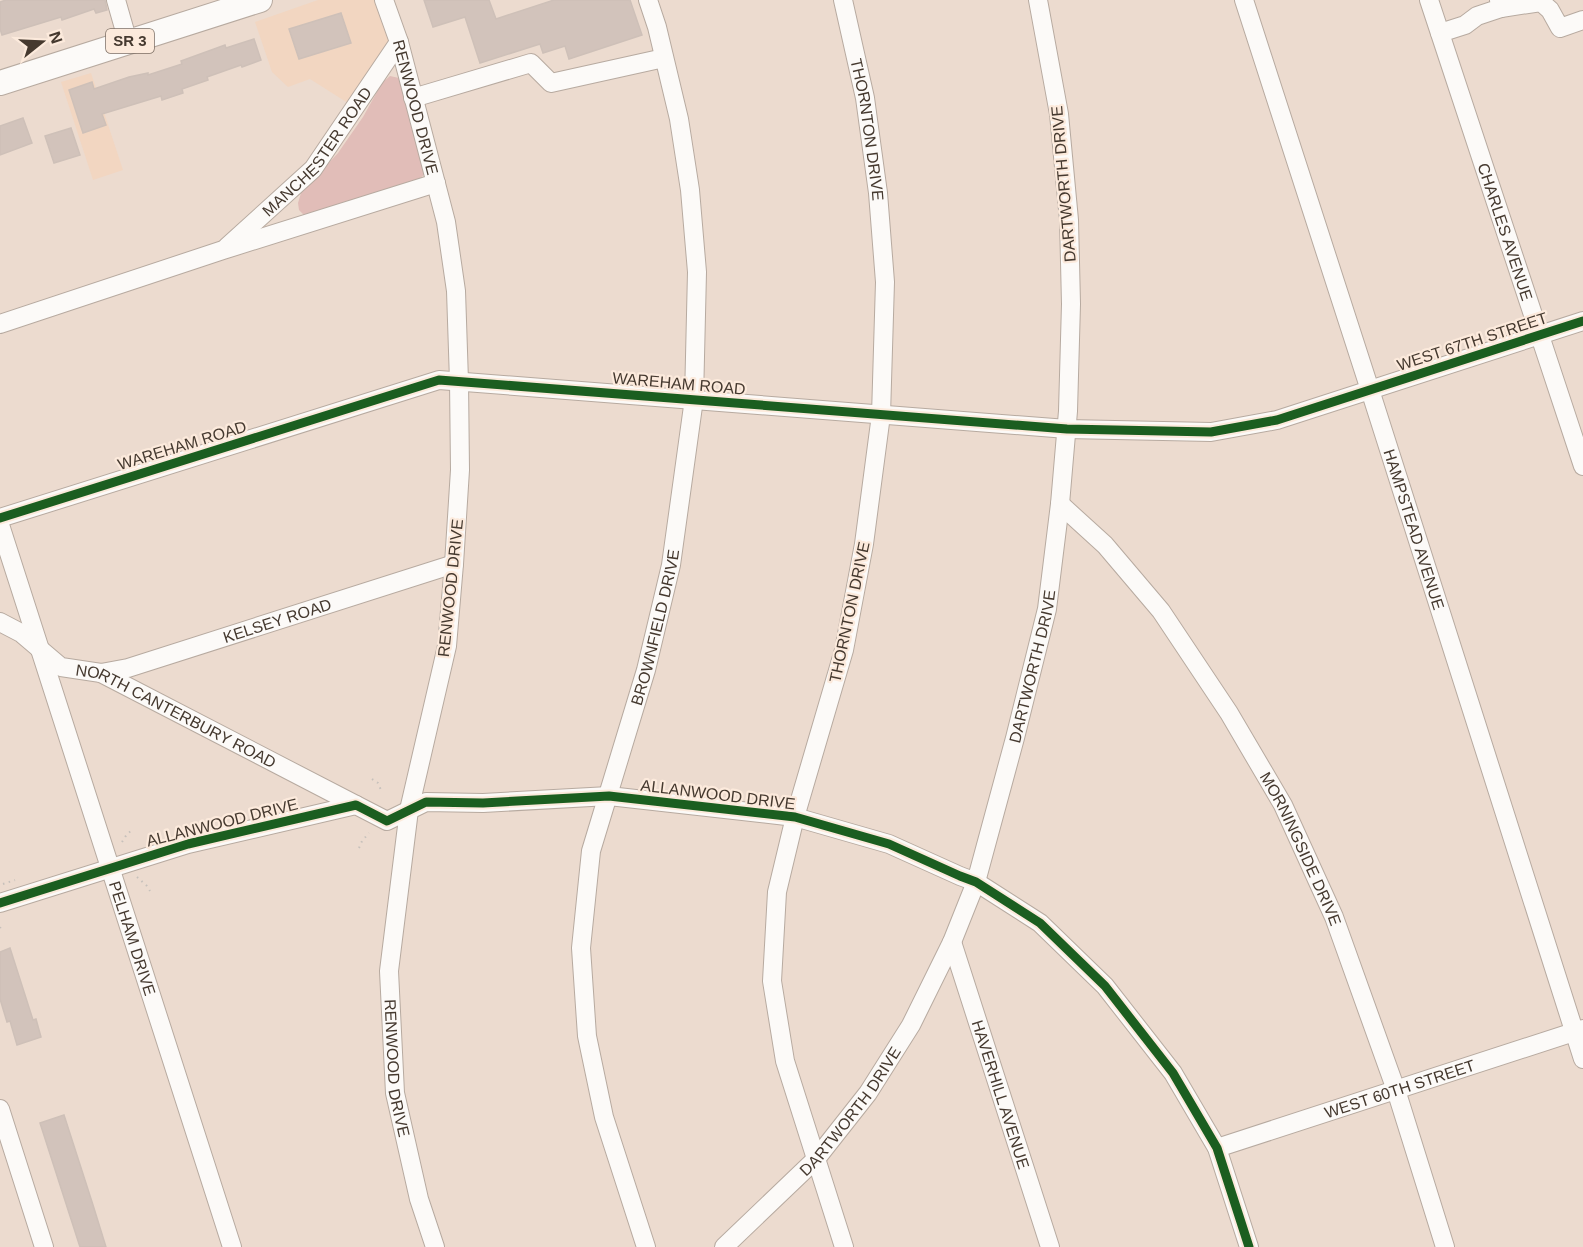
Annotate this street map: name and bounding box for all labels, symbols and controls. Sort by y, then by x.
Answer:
north arrow [12,12,72,72]
text: N [46,29,66,46]
road number: SR 3 [106,29,154,53]
street label: RENWOOD DRIVE [390,38,441,177]
street label: THORNTON DRIVE [847,57,887,201]
street label: MANCHESTER ROAD [259,84,375,220]
street label: DARTWORTH DRIVE [1048,105,1079,263]
street label: CHARLES AVENUE [1474,161,1536,303]
street label: WEST 67TH STREET [1395,309,1550,374]
street label: WAREHAM ROAD [612,369,746,398]
street label: WAREHAM ROAD [116,418,249,473]
street label: HAMPSTEAD AVENUE [1380,447,1447,612]
street label: RENWOOD DRIVE [435,518,466,658]
street label: THORNTON DRIVE [826,540,873,684]
street label: BROWNFIELD DRIVE [628,548,682,707]
street label: DARTWORTH DRIVE [1006,589,1058,745]
street label: KELSEY ROAD [221,596,334,646]
street label: NORTH CANTERBURY ROAD [75,661,279,771]
street label: MORNINGSIDE DRIVE [1257,769,1344,928]
street label: ALLANWOOD DRIVE [640,777,796,812]
street label: ALLANWOOD DRIVE [145,795,300,850]
street label: PELHAM DRIVE [106,879,159,998]
street label: RENWOOD DRIVE [381,999,413,1139]
street label: HAVERHILL AVENUE [969,1018,1032,1171]
street label: DARTWORTH DRIVE [796,1044,904,1179]
street label: WEST 60TH STREET [1322,1057,1477,1121]

